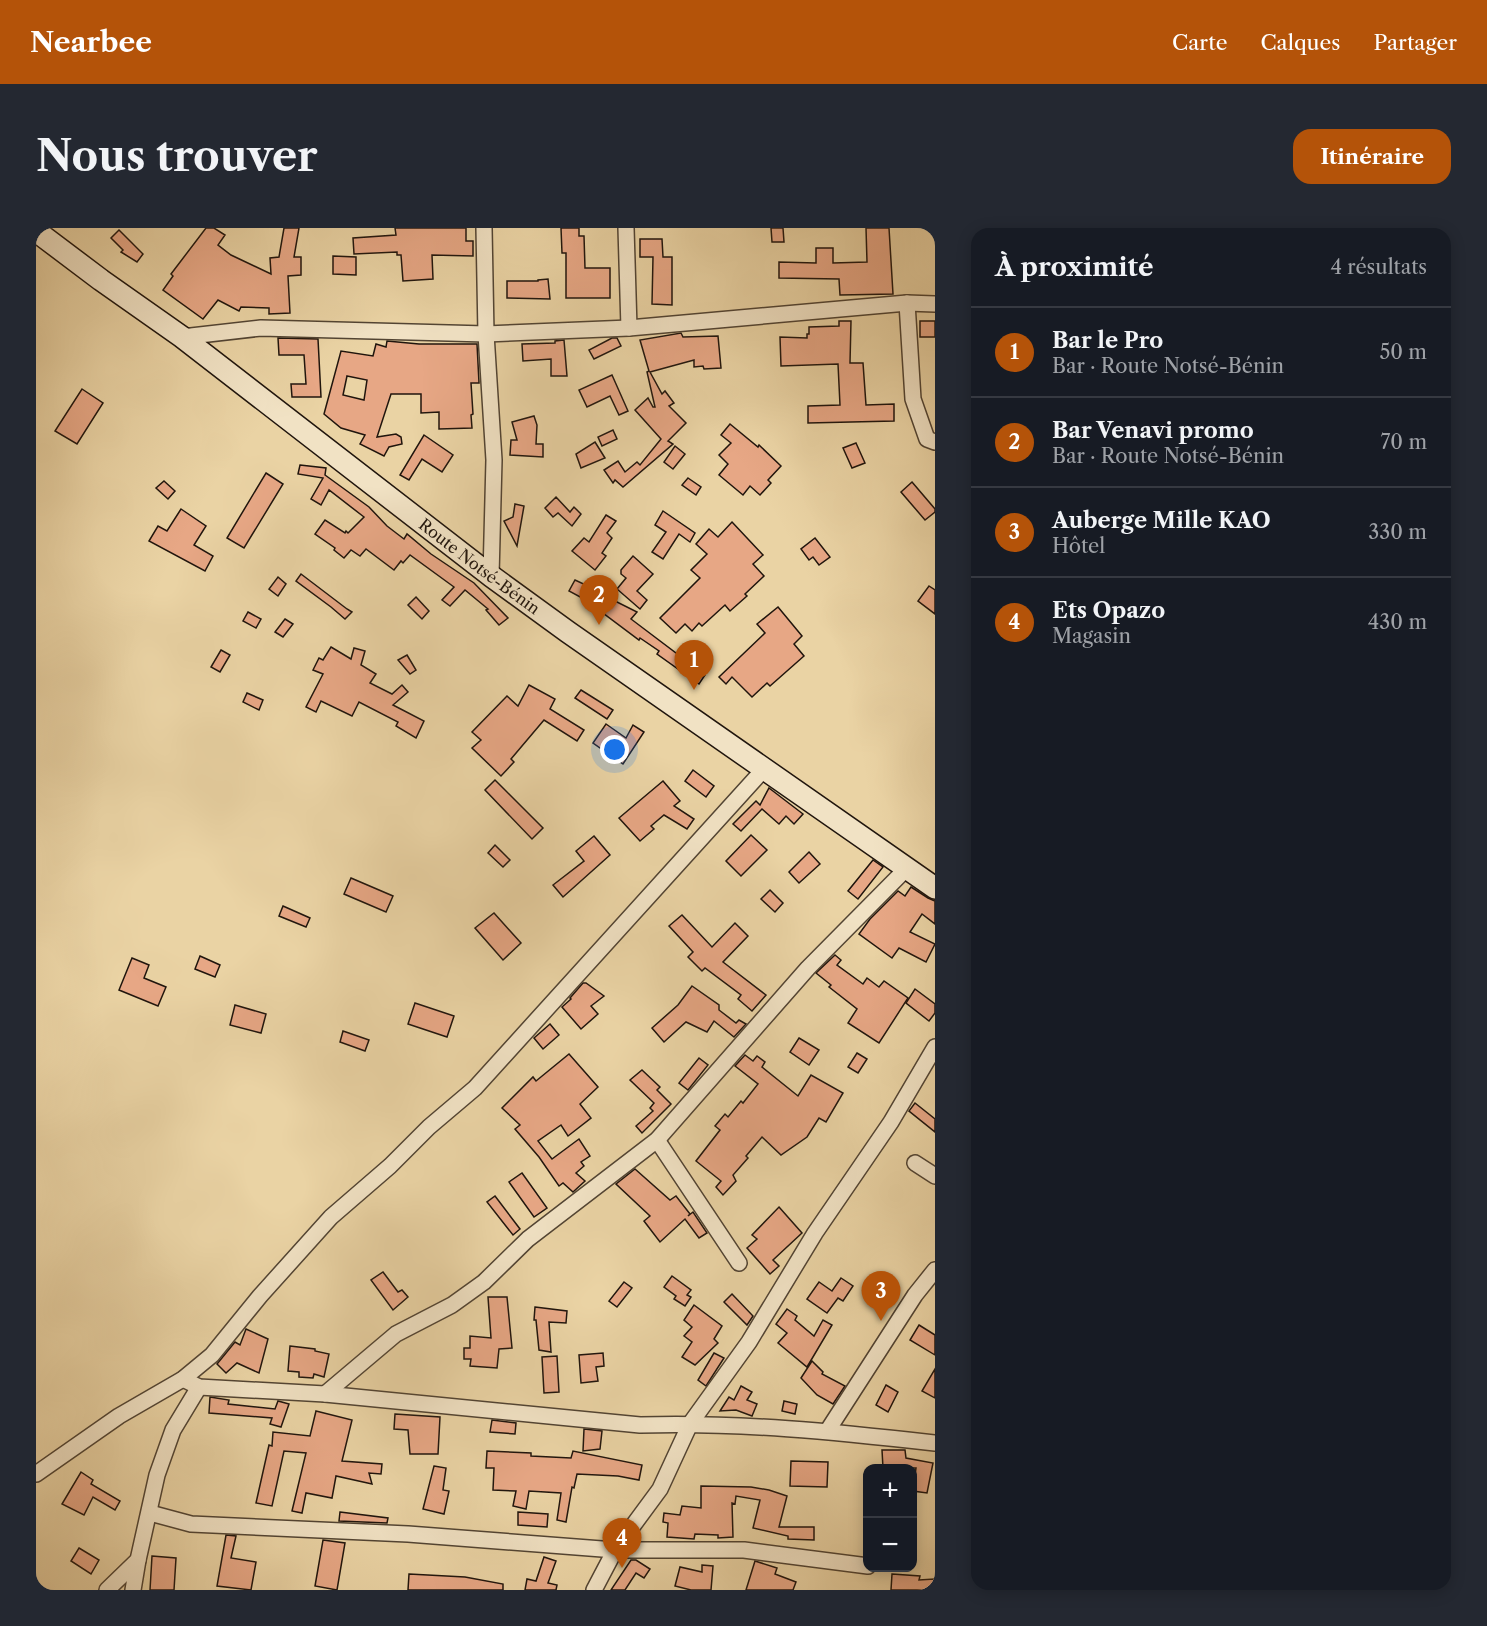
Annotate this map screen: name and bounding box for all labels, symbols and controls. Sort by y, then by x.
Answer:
text: Nearbee [30,25,152,59]
text: Carte [1172,30,1227,55]
text: Calques [1260,30,1340,55]
text: Partager [1373,30,1457,55]
button: Itinéraire [1293,129,1451,184]
text: Nous trouver [36,130,318,182]
text: À proximité [995,251,1154,283]
text: 4 résultats [1330,255,1427,279]
text: Bar le Pro [1052,327,1163,354]
text: 1 [1010,340,1019,364]
text: 50 m [1380,340,1427,364]
text: Bar · Route Notsé-Bénin [1052,354,1284,378]
text: Bar Venavi promo [1052,417,1254,444]
text: 2 [1009,430,1020,454]
text: 70 m [1381,430,1427,454]
text: Bar · Route Notsé-Bénin [1052,444,1284,468]
text: Auberge Mille KAO [1052,507,1271,534]
street label: Route Notsé-Bénin [415,514,544,618]
text: 3 [1009,520,1020,544]
text: 330 m [1368,520,1427,544]
text: Hôtel [1052,534,1105,558]
pin: 2 [580,576,618,625]
text: Ets Opazo [1052,597,1165,624]
text: 4 [1009,610,1020,634]
text: 430 m [1368,610,1427,634]
text: Magasin [1052,624,1131,648]
pin: 1 [674,640,714,690]
your location [600,735,629,764]
pin: 3 [862,1272,900,1321]
map controls [863,1464,917,1572]
button: + [863,1464,917,1518]
pin: 4 [602,1518,642,1568]
button: − [863,1518,917,1572]

